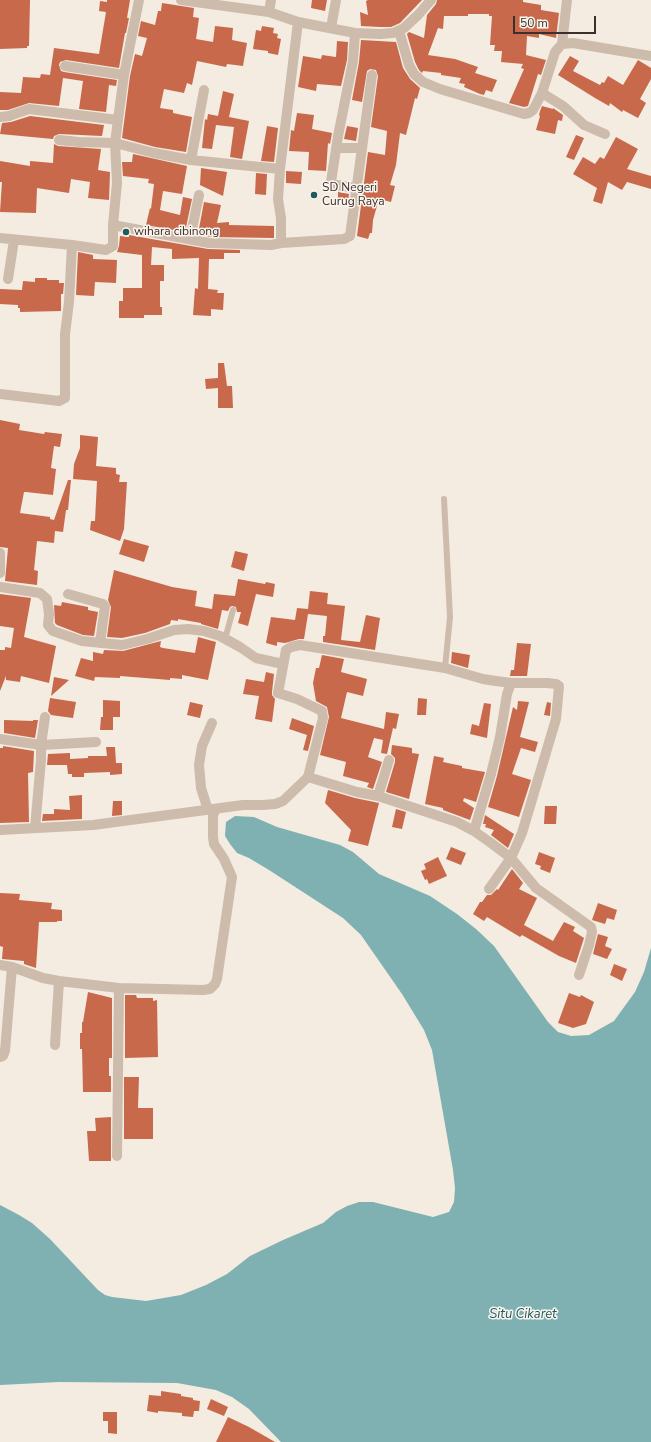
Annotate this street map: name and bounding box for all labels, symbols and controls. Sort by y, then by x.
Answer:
scale bar [515,8,598,34]
text: 50 m [520,15,548,31]
place label: SD Negeri Curug Raya [322,181,385,209]
marker: SD Negeri Curug Raya [309,190,319,200]
place label: wihara cibinong [134,225,219,239]
marker: wihara cibinong [121,227,131,237]
water label: Situ Cikaret [489,1307,557,1323]

